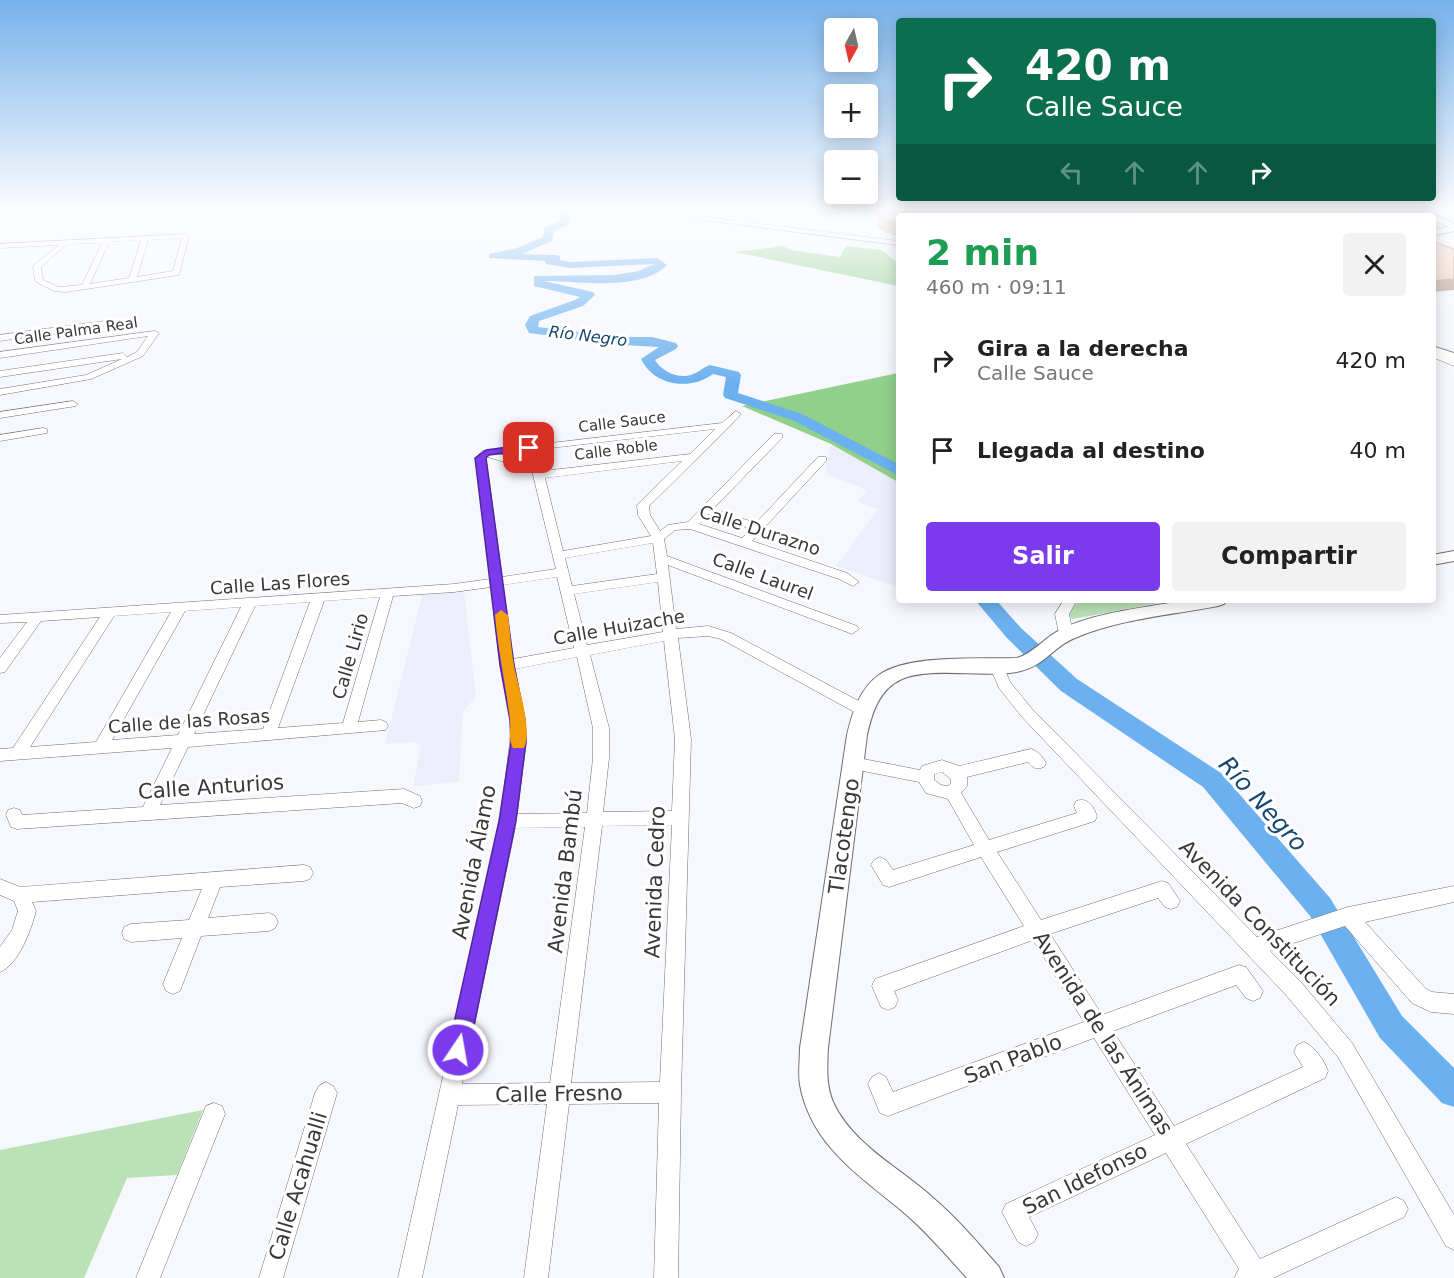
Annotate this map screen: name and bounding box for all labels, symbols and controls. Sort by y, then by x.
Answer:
north arrow [824,18,878,72]
map controls [824,18,878,204]
text: 420 m [1025,41,1171,90]
icon: right [926,42,1004,120]
button: + [824,84,878,138]
text: Calle Sauce [1025,91,1183,122]
button: − [824,150,878,204]
icon: left [1055,156,1088,189]
icon: ahead [1118,156,1151,189]
icon: ahead [1181,156,1214,189]
icon: right [1244,156,1277,189]
text: 2 min [926,232,1039,273]
button: close [1343,233,1406,296]
text: 460 m · 09:11 [926,275,1067,299]
street label: Calle Palma Real [13,313,139,349]
water label: Río Negro [548,322,628,350]
text: Gira a la derecha [977,336,1189,361]
icon: right [926,344,959,377]
text: 420 m [1336,348,1406,373]
text: Calle Sauce [977,361,1094,385]
street label: Calle Sauce [577,408,667,436]
pin [503,422,554,473]
icon: arrive [512,431,545,464]
icon: arrive [926,434,959,467]
street label: Calle Roble [573,436,659,464]
text: Llegada al destino [977,438,1205,463]
text: 40 m [1350,438,1406,463]
street label: Calle Durazno [697,501,823,559]
button: Salir [926,522,1160,591]
button: Compartir [1172,522,1406,591]
street label: Calle Laurel [710,548,816,604]
street label: Calle Las Flores [209,568,351,598]
street label: Calle Huizache [552,605,686,649]
street label: Calle Lirio [328,610,372,702]
street label: Calle de las Rosas [107,705,271,737]
water label: Río Negro [1213,751,1313,857]
street label: Calle Anturios [137,770,285,804]
street label: Tlacotengo [824,777,864,896]
street label: Avenida Álamo [446,783,501,941]
street label: Avenida Bambú [543,788,587,954]
street label: Avenida Cedro [640,805,670,959]
street label: Avenida Constitución [1174,835,1346,1011]
street label: Avenida de las Ánimas [1028,926,1179,1139]
position arrow [426,1018,490,1082]
street label: San Pablo [961,1029,1065,1089]
street label: Calle Fresno [495,1081,623,1107]
street label: Calle Acahualli [264,1109,332,1263]
street label: San Idefonso [1019,1138,1151,1220]

